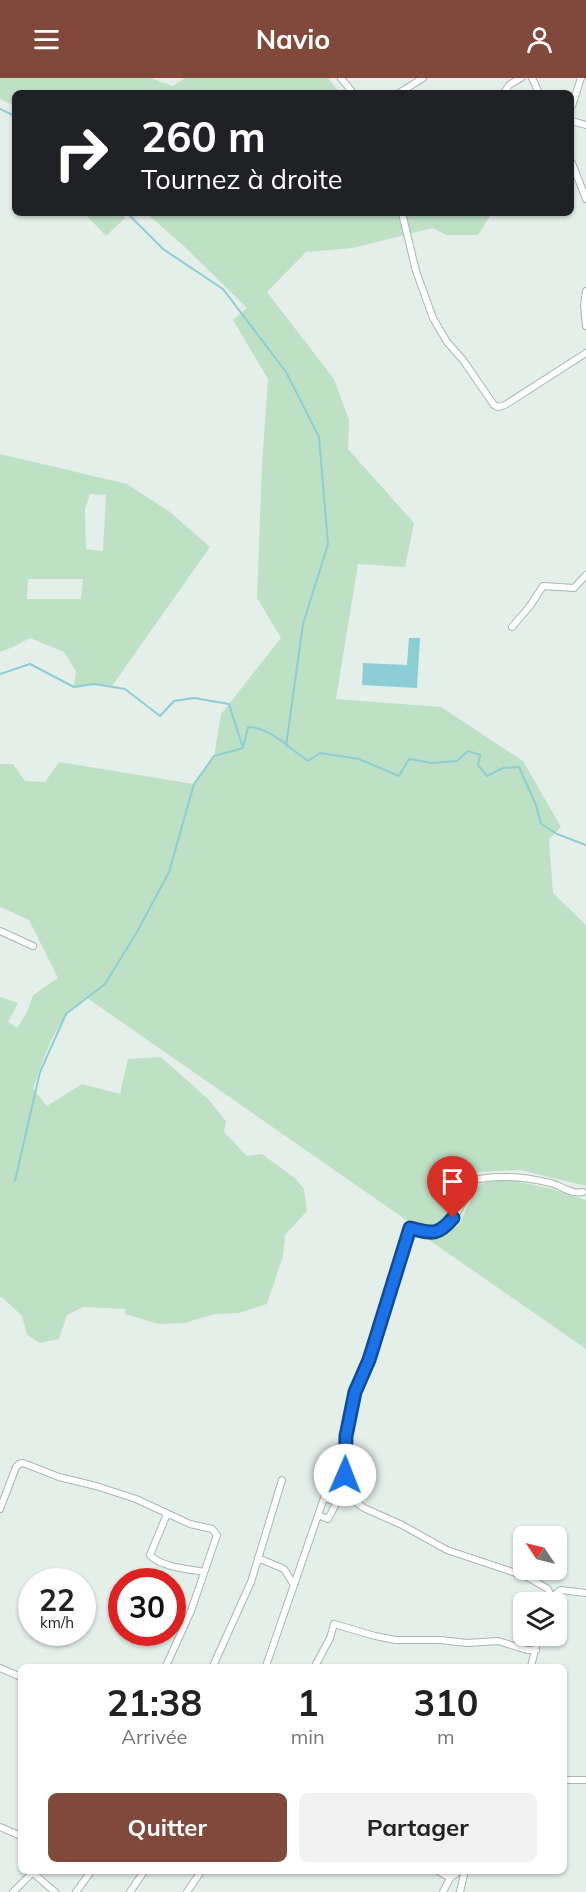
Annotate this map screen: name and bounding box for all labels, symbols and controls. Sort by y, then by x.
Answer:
text: Navio [256,22,330,56]
icon: menu [30,23,63,56]
icon: person [523,23,556,56]
text: 260 m [141,110,266,163]
icon: right [42,114,120,192]
text: Tournez à droite [141,162,342,196]
pin [427,1156,478,1218]
icon: arrive [436,1165,469,1198]
position arrow [313,1443,377,1507]
north arrow [513,1526,567,1580]
map controls [513,1526,567,1646]
speed limit sign: 30 [108,1568,186,1646]
text: 22 [39,1581,75,1619]
button: layers [513,1592,567,1646]
text: km/h [40,1613,74,1632]
text: 21:38 [107,1680,202,1725]
text: 1 [297,1680,319,1725]
text: 310 [413,1680,478,1725]
text: Arrivée [121,1724,187,1749]
text: min [291,1724,325,1749]
text: m [437,1724,455,1749]
button: Quitter [48,1793,287,1862]
button: Partager [299,1793,537,1862]

